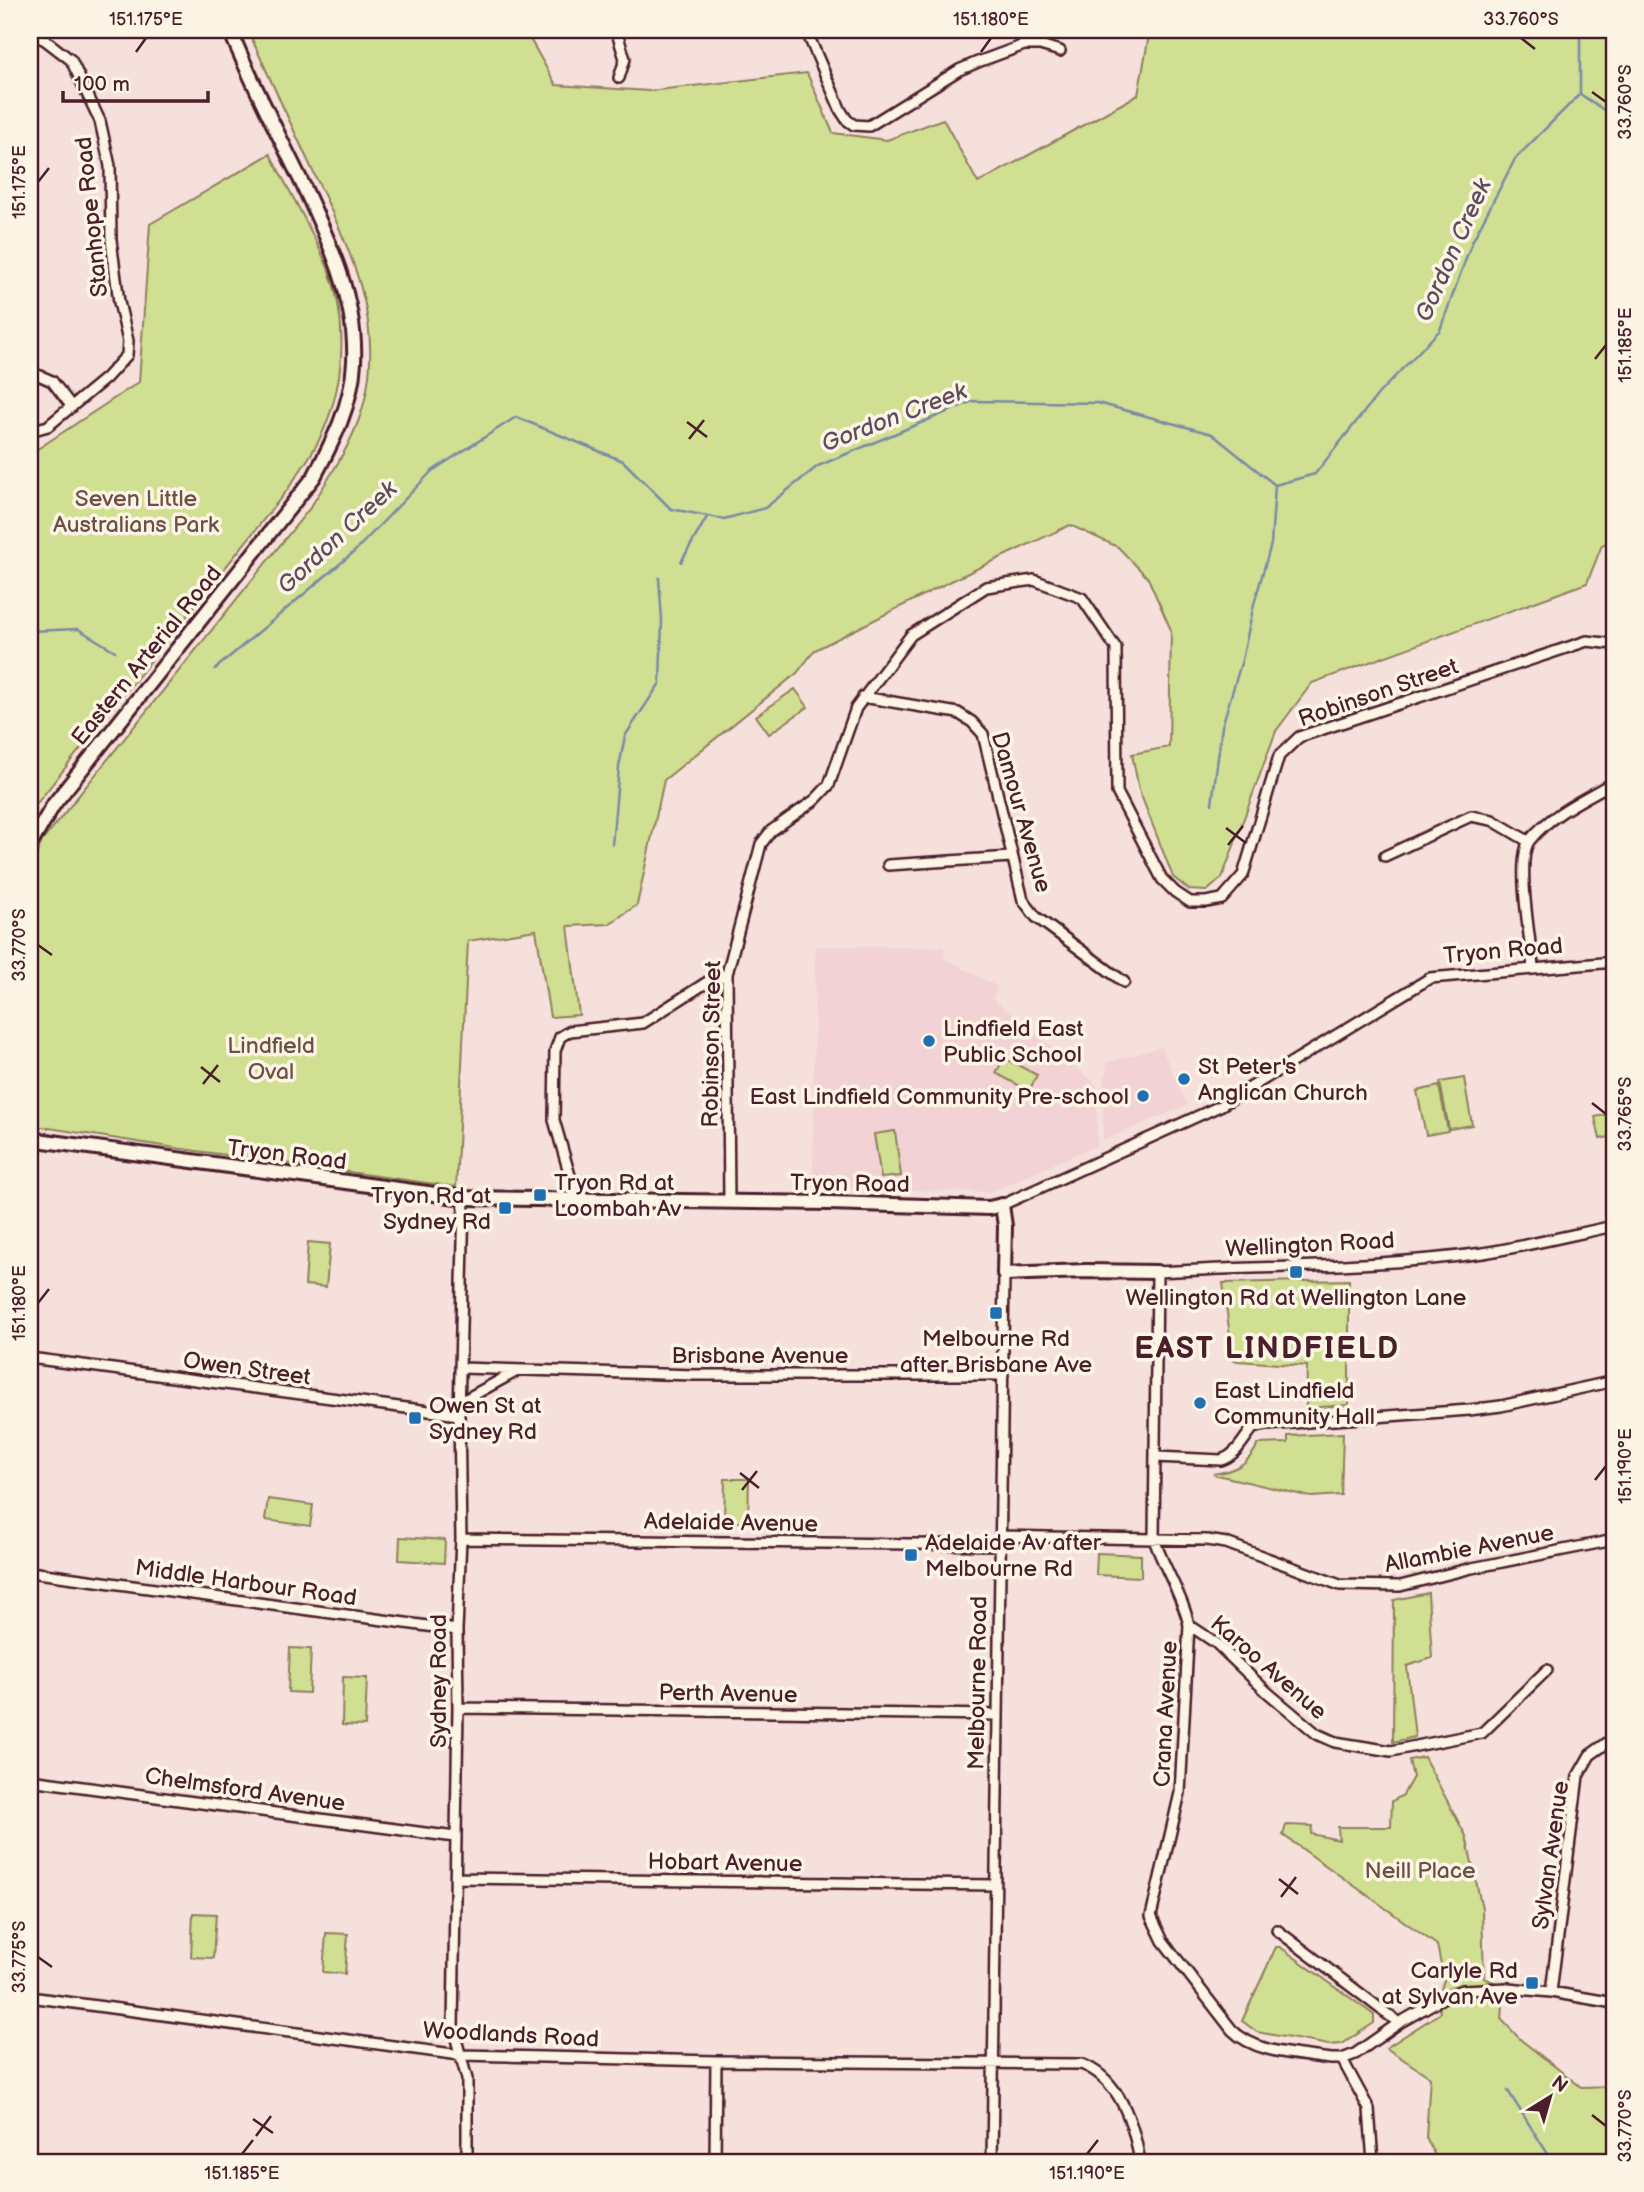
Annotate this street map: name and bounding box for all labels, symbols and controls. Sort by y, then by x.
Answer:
text: 151.175°E [109,9,183,30]
text: 151.180°E [953,9,1029,30]
text: 33.760°S [1483,9,1559,30]
scale bar [63,60,208,104]
text: 33.760°S [1615,64,1636,140]
text: 100 m [74,72,130,97]
street label: Stanhope Road [70,135,114,298]
text: 151.175°E [9,145,30,219]
water label: Gordon Creek [1409,173,1498,326]
text: 151.185°E [1615,307,1636,383]
water label: Gordon Creek [817,376,972,458]
water label: Gordon Creek [271,474,404,600]
park label: Seven Little Australians Park [53,485,220,539]
street label: Eastern Arterial Road [66,560,228,751]
street label: Robinson Street [1295,653,1462,733]
street label: Damour Avenue [985,729,1057,896]
text: 33.770°S [9,908,30,982]
street label: Tryon Road [1442,932,1564,970]
street label: Robinson Street [697,960,727,1128]
place label: Lindfield East Public School [943,1015,1084,1069]
park label: Lindfield Oval [227,1032,315,1086]
marker: Lindfield East Public School [921,1033,937,1049]
place label: St Peter's Anglican Church [1198,1053,1368,1107]
marker: St Peter's Anglican Church [1176,1071,1192,1087]
text: 33.765°S [1615,1077,1636,1151]
place label: East Lindfield Community Pre-school [750,1083,1129,1111]
marker: East Lindfield Community Pre-school [1135,1088,1151,1104]
street label: Tryon Road [226,1134,348,1176]
place label: Tryon Rd at Loombah Av [554,1169,682,1223]
street label: Tryon Road [790,1169,910,1199]
place label: Tryon Rd at Sydney Rd [371,1182,491,1236]
marker: Tryon Rd at Loombah Av [532,1187,548,1203]
marker: Tryon Rd at Sydney Rd [497,1200,513,1216]
street label: Wellington Road [1225,1227,1395,1263]
marker: Wellington Rd at Wellington Lane [1288,1264,1304,1280]
text: 151.180°E [9,1265,30,1341]
place label: Wellington Rd at Wellington Lane [1126,1284,1466,1312]
marker: Melbourne Rd after Brisbane Ave [988,1305,1004,1321]
place label: Melbourne Rd after Brisbane Ave [900,1325,1092,1379]
district label: EAST LINDFIELD [1134,1331,1400,1367]
street label: Brisbane Avenue [672,1342,848,1370]
street label: Owen Street [181,1346,312,1392]
place label: East Lindfield Community Hall [1214,1377,1375,1431]
place label: Owen St at Sydney Rd [429,1392,541,1446]
marker: East Lindfield Community Hall [1192,1395,1208,1411]
marker: Owen St at Sydney Rd [407,1410,423,1426]
text: 151.190°E [1615,1428,1636,1504]
street label: Adelaide Avenue [644,1507,818,1539]
street label: Allambie Avenue [1382,1519,1556,1579]
place label: Adelaide Av after Melbourne Rd [925,1529,1102,1583]
marker: Adelaide Av after Melbourne Rd [903,1547,919,1563]
street label: Middle Harbour Road [133,1554,358,1612]
street label: Melbourne Road [962,1596,994,1770]
street label: Karoo Avenue [1204,1610,1332,1726]
street label: Sydney Road [425,1614,453,1748]
street label: Crana Avenue [1148,1640,1184,1788]
street label: Perth Avenue [658,1679,798,1709]
street label: Chelmsford Avenue [143,1762,347,1818]
street label: Sylvan Avenue [1527,1779,1575,1931]
street label: Hobart Avenue [647,1848,803,1878]
park label: Neill Place [1364,1857,1476,1885]
text: 33.775°S [9,1921,30,1993]
place label: Carlyle Rd at Sylvan Ave [1382,1957,1518,2011]
marker: Carlyle Rd at Sylvan Ave [1524,1975,1540,1991]
street label: Woodlands Road [422,2016,600,2054]
north arrow [1514,2062,1584,2132]
text: N [1547,2071,1572,2098]
text: 33.770°S [1615,2089,1636,2163]
text: 151.185°E [204,2163,280,2184]
text: 151.190°E [1049,2163,1125,2184]

